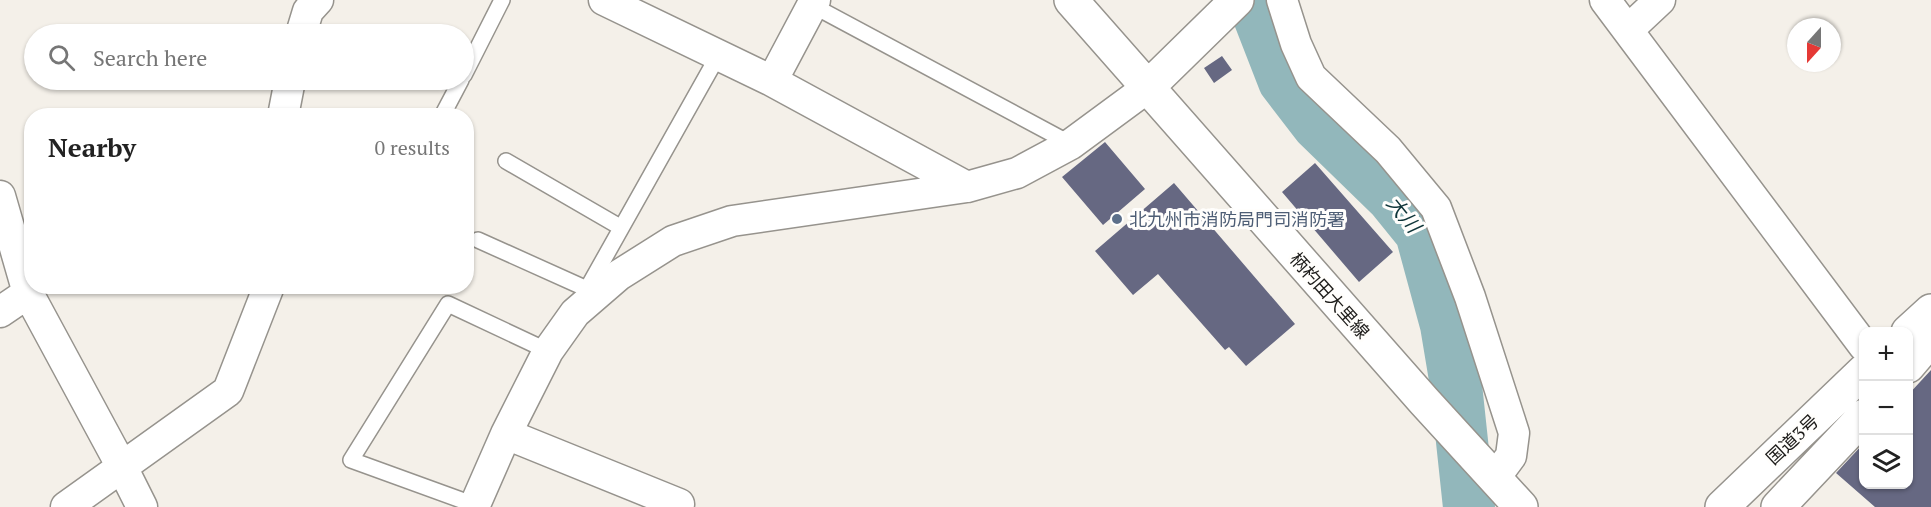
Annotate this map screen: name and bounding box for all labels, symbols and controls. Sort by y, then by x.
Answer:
north arrow [1787,18,1841,72]
search box [24,24,474,90]
icon: search [45,41,78,74]
text: Search here [93,43,207,72]
text: Nearby [48,130,136,164]
text: 0 results [375,134,450,161]
water label: 大川 [1381,190,1428,240]
place label: 北九州市消防局門司消防署 [1129,207,1345,231]
marker: 北九州市消防局門司消防署 [1110,212,1124,226]
street label: 柄杓田大里線 [1285,247,1375,343]
map controls [1859,327,1913,489]
button: + [1859,327,1913,381]
button: − [1859,381,1913,435]
street label: 国道3号 [1761,409,1823,469]
button: layers [1859,435,1913,489]

